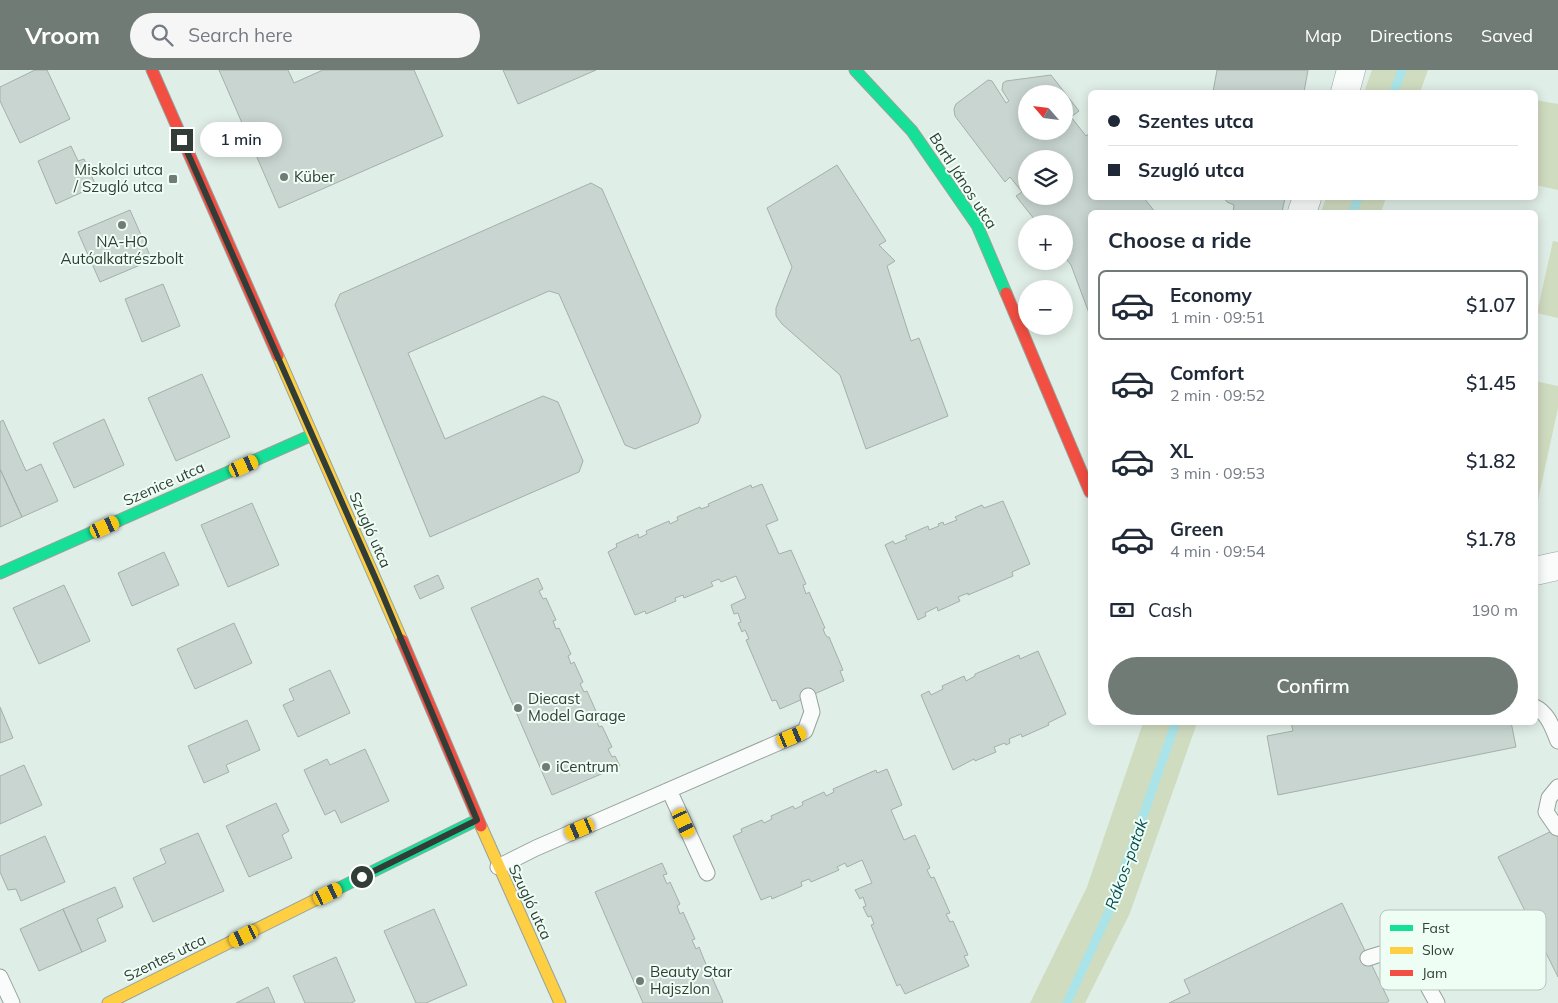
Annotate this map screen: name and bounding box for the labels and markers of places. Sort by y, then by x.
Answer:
place label: Miskolci utca / Szugló utca [73,160,163,196]
place label: Küber [294,167,335,186]
marker: Küber [278,171,290,183]
marker: Miskolci utca / Szugló utca [167,173,179,185]
marker: NA-HO Autóalkatrészbolt [116,219,128,231]
place label: NA-HO Autóalkatrészbolt [61,232,183,268]
place label: Diecast Model Garage [528,689,626,725]
marker: Diecast Model Garage [512,702,524,714]
place label: iCentrum [556,757,619,776]
marker: iCentrum [540,761,552,773]
place label: Beauty Star Hajszlon [650,962,733,998]
marker: Beauty Star Hajszlon [634,975,646,987]

